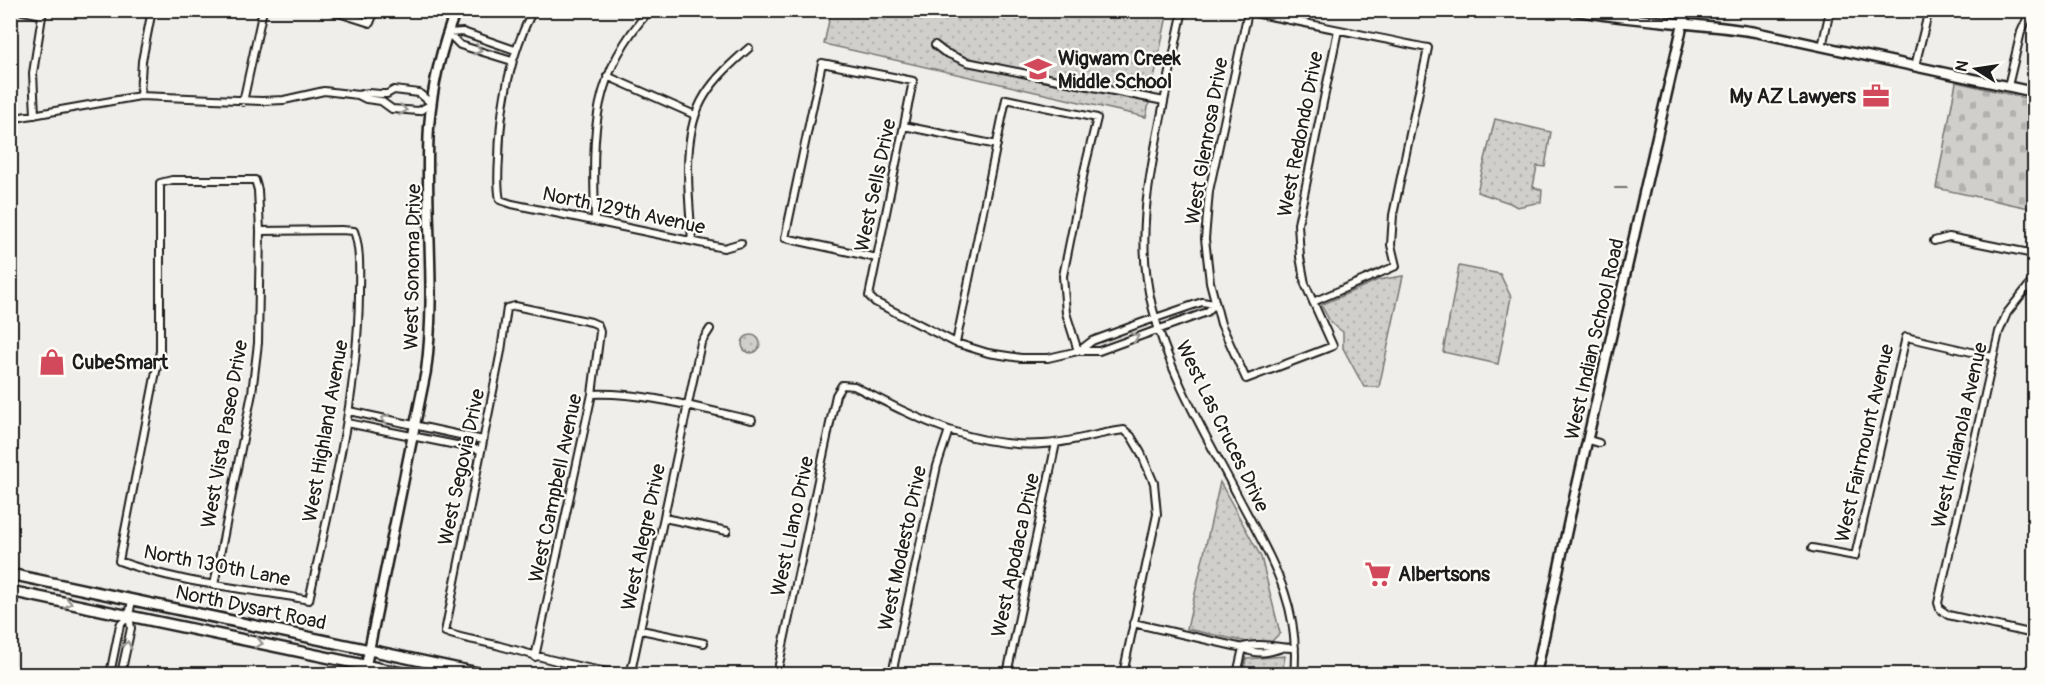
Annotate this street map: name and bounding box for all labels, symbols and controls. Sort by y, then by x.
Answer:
north arrow [1946,39,2006,99]
one-way arrow [472,43,483,55]
place label: Wigwam Creek Middle School [1058,46,1181,94]
street label: West Redondo Drive [1272,49,1329,219]
school or university icon: Wigwam Creek Middle School [1023,54,1053,84]
street label: West Glenrosa Drive [1179,55,1234,227]
text: N [1951,59,1973,73]
office icon: My AZ Lawyers [1861,81,1891,111]
place label: My AZ Lawyers [1729,84,1856,109]
one-way arrow [398,103,408,116]
street label: West Sells Drive [849,116,902,254]
street label: North 129th Avenue [540,181,708,240]
street label: West Sonoma Drive [399,183,426,350]
street label: West Indian School Road [1559,236,1630,442]
one-way arrow [1129,332,1139,345]
street label: West Las Cruces Drive [1170,336,1275,516]
street label: West Vista Paseo Drive [196,338,253,530]
street label: West Highland Avenue [297,338,354,524]
street label: West Indianola Avenue [1926,340,1993,530]
street label: West Fairmount Avenue [1830,341,1899,545]
shop icon: CubeSmart [37,347,67,377]
place label: CubeSmart [72,350,169,375]
street label: West Segovia Drive [433,386,490,548]
street label: West Campbell Avenue [523,391,588,585]
one-way arrow [380,413,390,426]
street label: West Llano Drive [765,454,820,598]
street label: West Alegre Drive [616,461,671,613]
street label: West Modesto Drive [873,463,932,633]
street label: West Apodaca Drive [986,471,1045,639]
street label: North 130th Lane [142,539,292,592]
supermarket icon: Albertsons [1363,559,1393,589]
place label: Albertsons [1398,562,1490,587]
street label: North Dysart Road [173,579,329,636]
one-way arrow [62,596,72,609]
one-way arrow [253,636,263,649]
one-way arrow [120,641,133,651]

